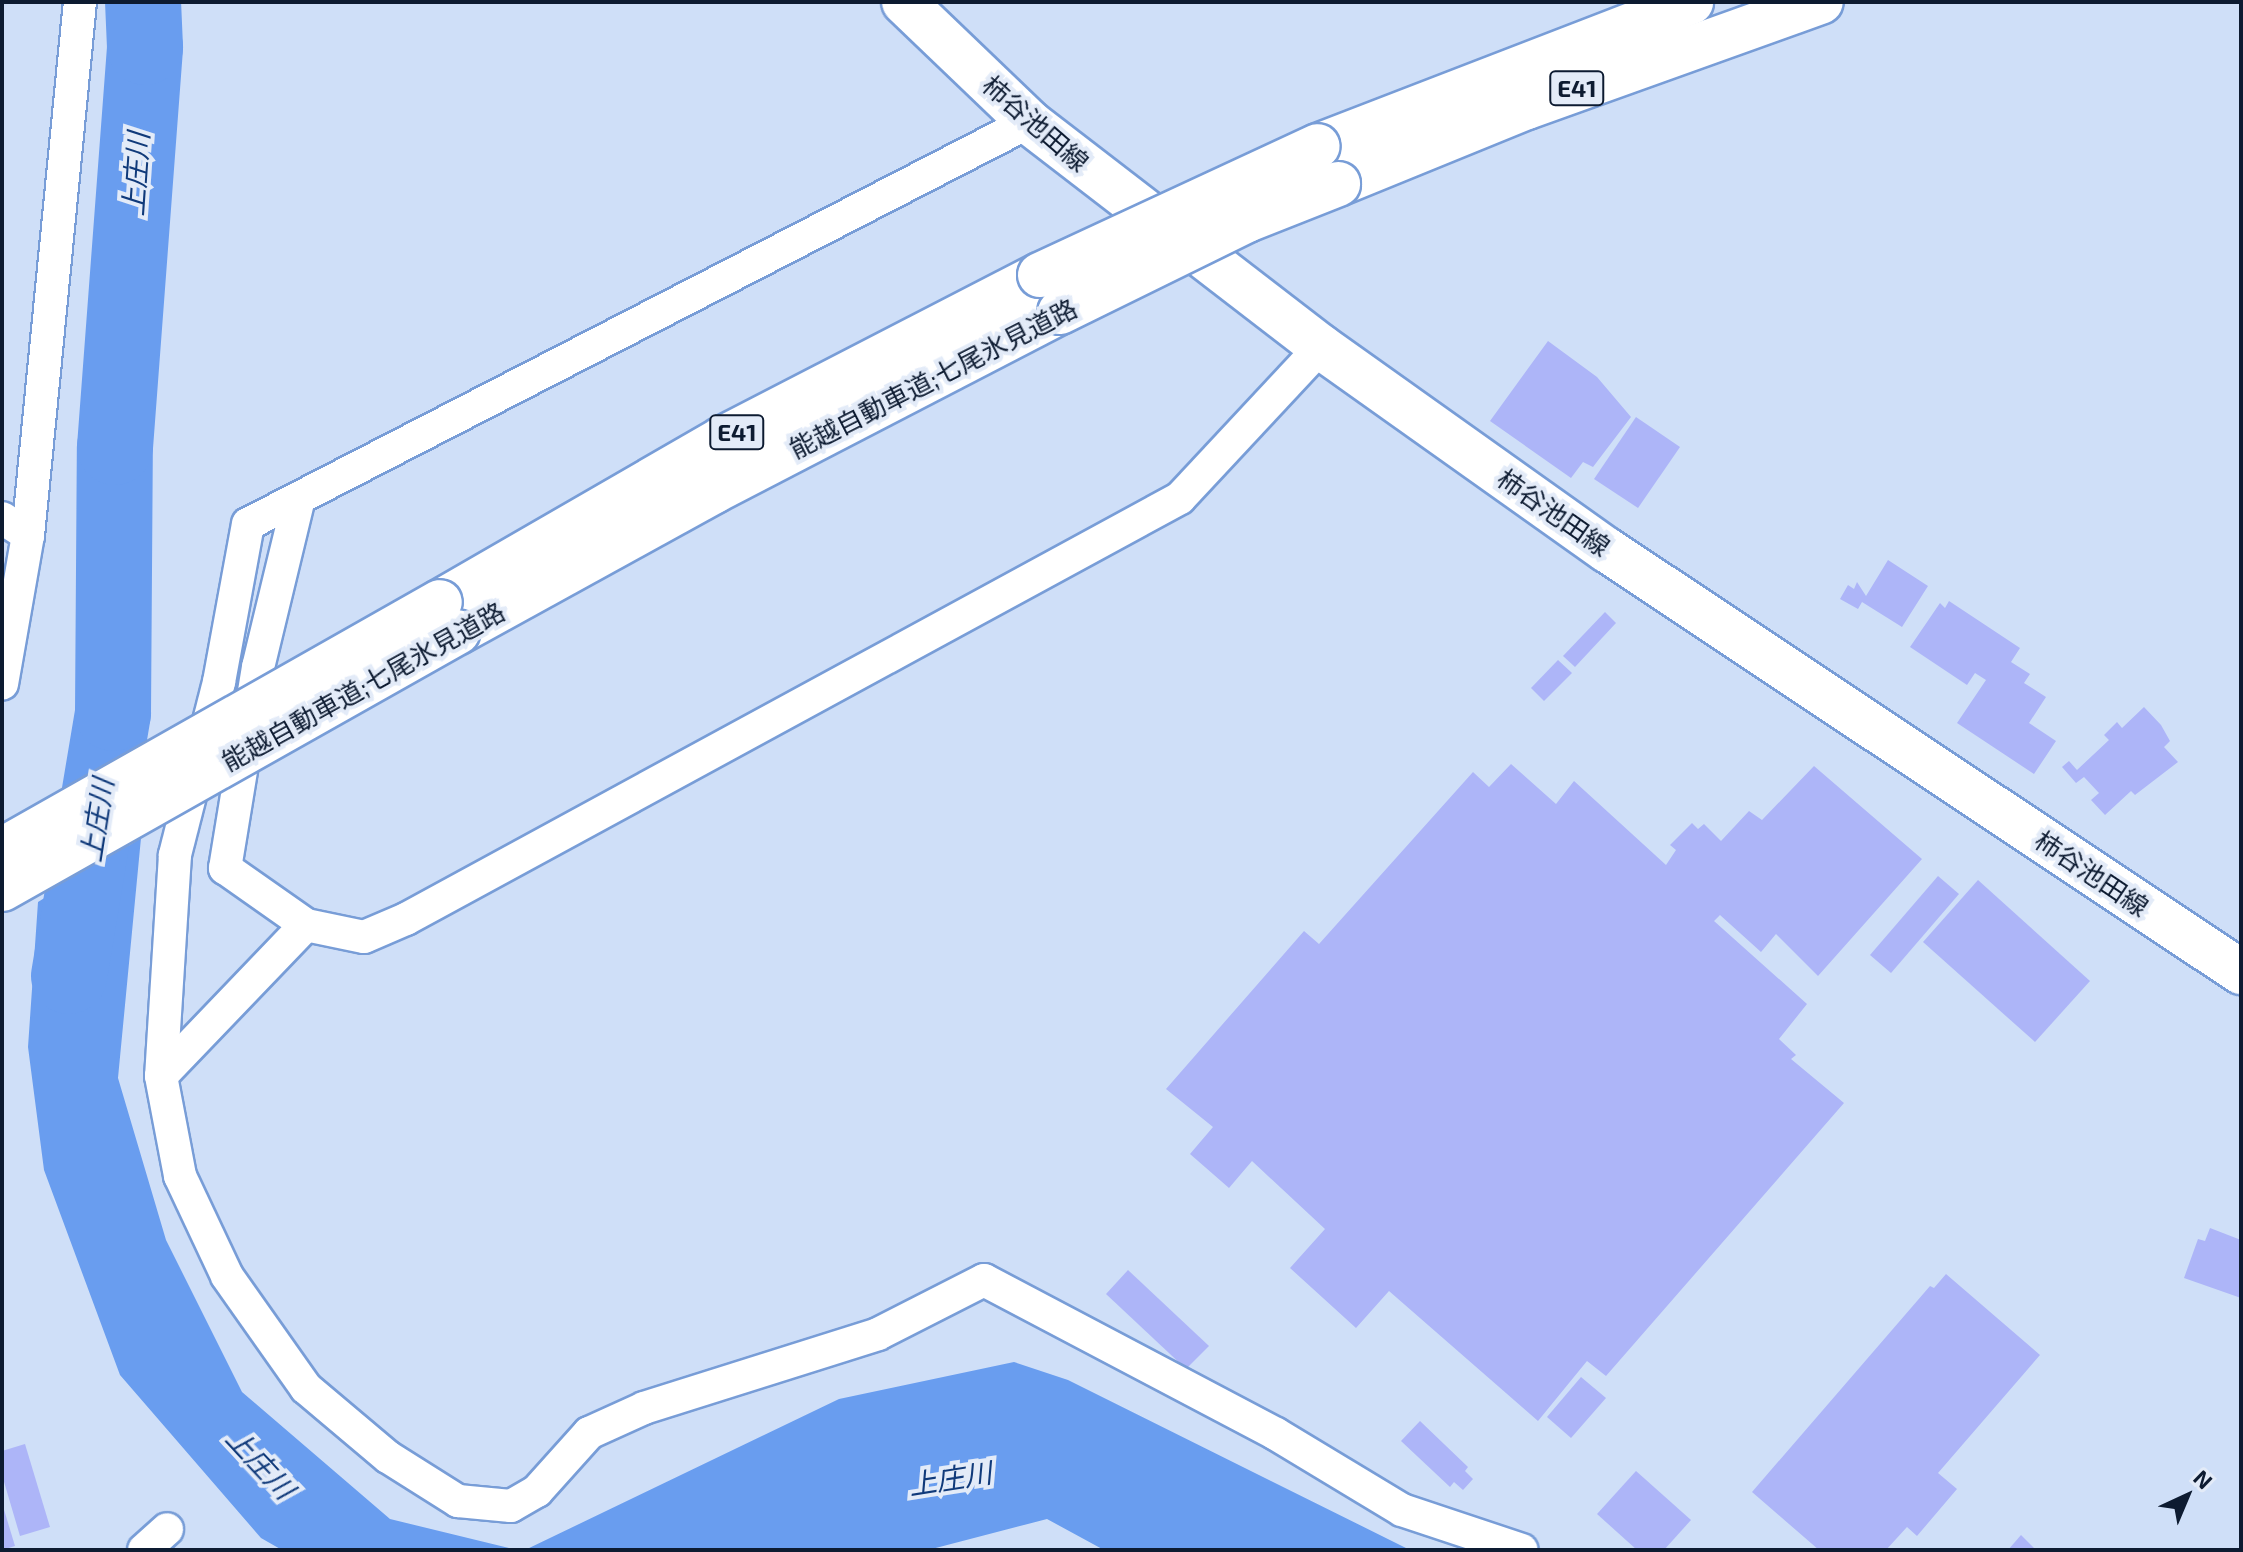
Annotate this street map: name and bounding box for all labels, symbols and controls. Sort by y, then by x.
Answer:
road number: E41 [1549,68,1605,108]
street label: 柿谷池田線 [977,69,1095,177]
water label: 上庄川 [115,131,155,217]
street label: 能越自動車道;七尾氷見道路 [784,292,1082,464]
road number: E41 [709,412,765,452]
street label: 柿谷池田線 [1492,462,1616,562]
street label: 能越自動車道;七尾氷見道路 [216,595,510,777]
water label: 上庄川 [73,776,119,864]
street label: 柿谷池田線 [2029,824,2155,922]
water label: 上庄川 [220,1421,302,1505]
water label: 上庄川 [906,1455,994,1501]
north arrow [2147,1456,2227,1536]
text: N [2189,1464,2218,1494]

